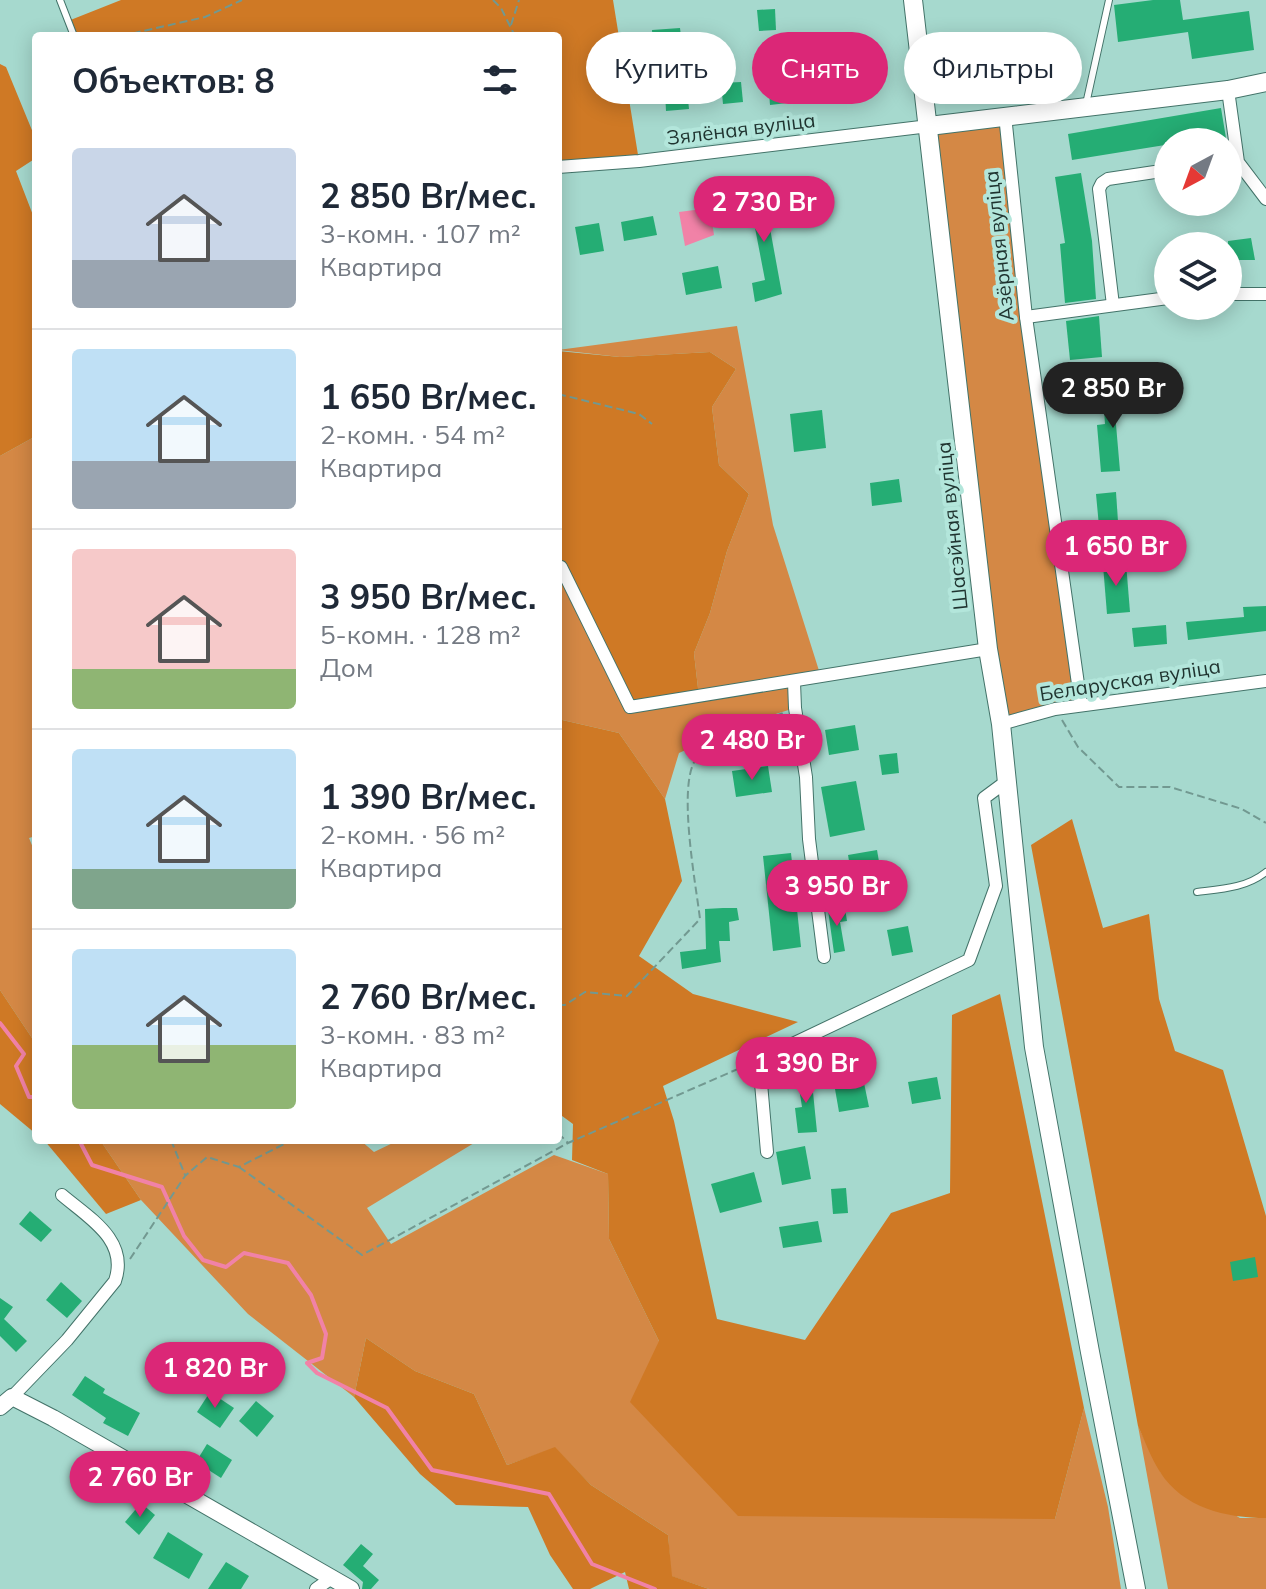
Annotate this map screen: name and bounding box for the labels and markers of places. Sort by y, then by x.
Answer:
pin: 2 730 Br [681,176,847,244]
pin: 2 850 Br [1030,362,1196,430]
pin: 1 650 Br [1033,520,1199,588]
pin: 2 480 Br [669,714,835,782]
pin: 3 950 Br [754,860,920,928]
pin: 1 390 Br [723,1037,889,1105]
pin: 1 820 Br [132,1342,298,1410]
pin: 2 760 Br [57,1451,223,1519]

